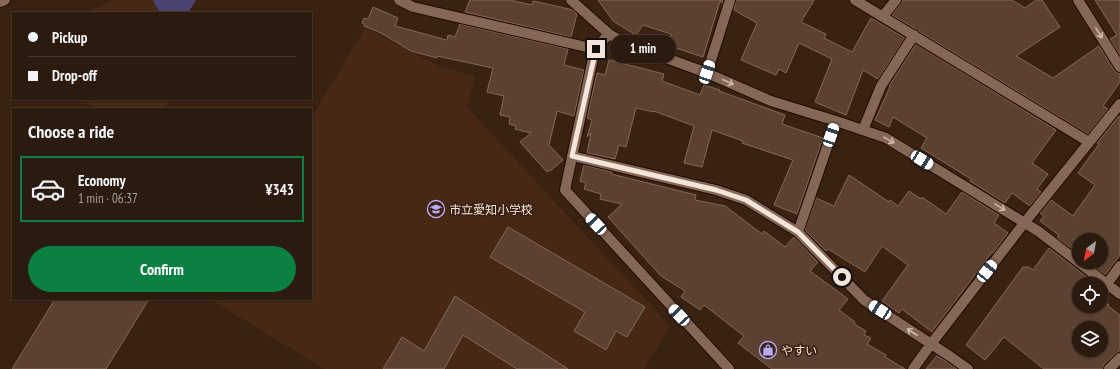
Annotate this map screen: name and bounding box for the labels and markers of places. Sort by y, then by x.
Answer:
school or university icon: 市立愛知小学校 [426,199,446,219]
place label: 市立愛知小学校 [449,202,533,217]
shop icon: やすい [758,340,778,360]
place label: やすい [781,343,817,358]

